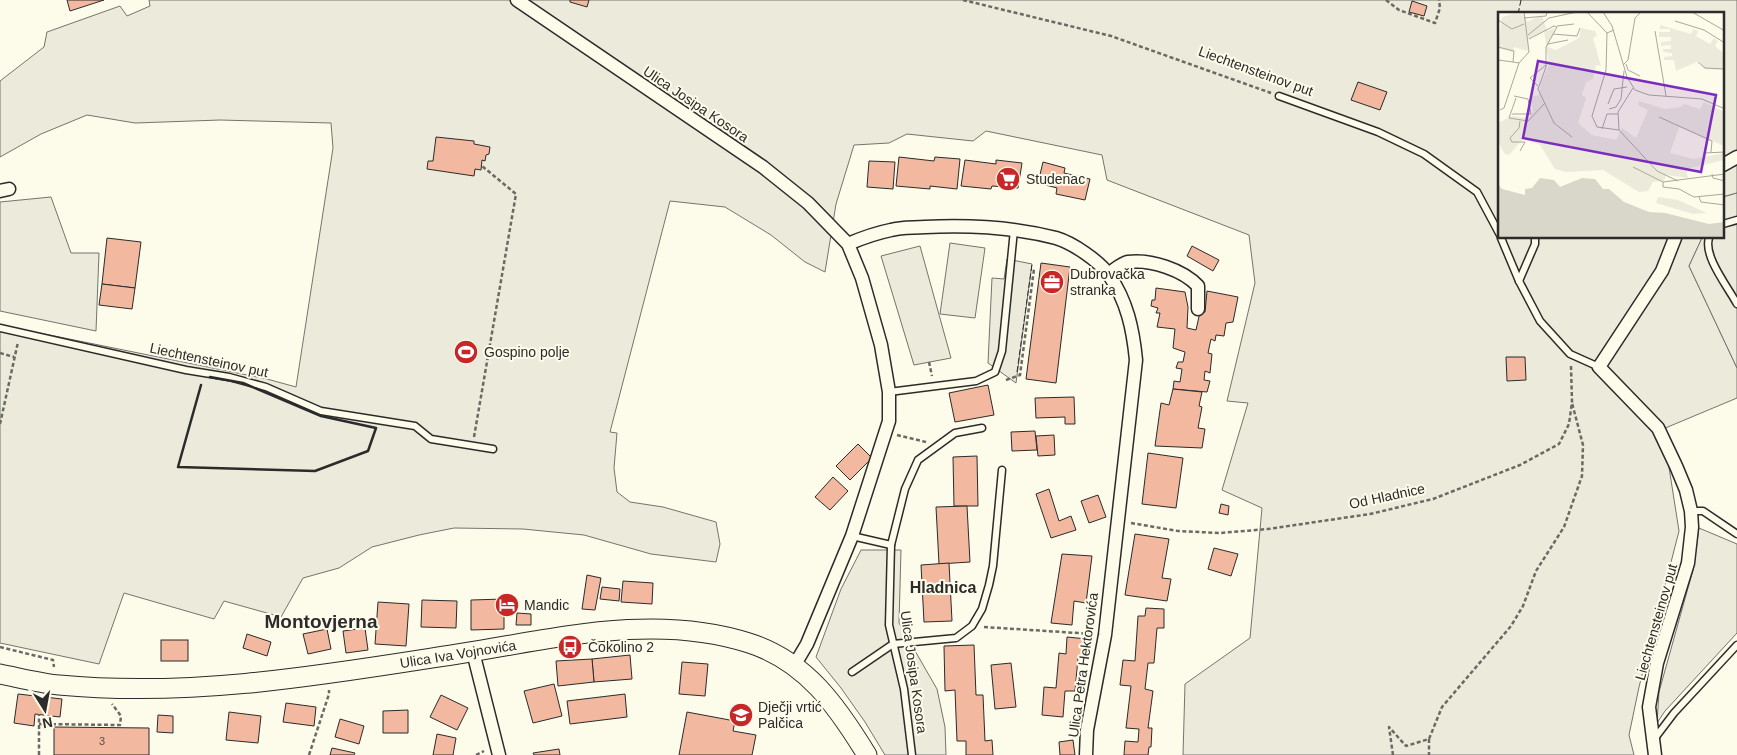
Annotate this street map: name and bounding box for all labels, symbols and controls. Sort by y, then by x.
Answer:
inset map [1498,12,1724,239]
street label: Liechtensteinov put [1197,43,1316,99]
street label: Ulica Josipa Kosora [640,63,752,145]
supermarket icon: Studenac [995,166,1021,192]
place label: Studenac [1026,171,1085,187]
place label: Dubrovačka stranka [1070,266,1145,298]
office icon: Dubrovačka stranka [1039,269,1065,295]
sports icon: Gospino polje [453,339,479,365]
street label: Liechtensteinov put [148,340,270,380]
place label: Gospino polje [484,344,570,360]
street label: Od Hladnice [1348,480,1427,512]
street label: Liechtensteinov put [1632,562,1680,682]
district label: Hladnica [910,579,976,596]
street label: Ulica Petra Hektorovića [1065,591,1101,739]
hotel icon: Mandic [494,592,520,618]
place label: Mandic [524,597,569,613]
street label: Ulica Josipa Kosora [897,610,931,735]
district label: Montovjerna [265,611,378,632]
bus stop icon: Čokolino 2 [557,634,583,660]
street label: Ulica Iva Vojnovića [399,637,517,671]
place label: Čokolino 2 [588,639,654,655]
north arrow [20,685,70,735]
place label: Dječji vrtić Palčica [758,699,822,731]
school or university icon: Dječji vrtić Palčica [728,702,754,728]
text: N [41,714,54,732]
house number: 3 [99,735,105,747]

